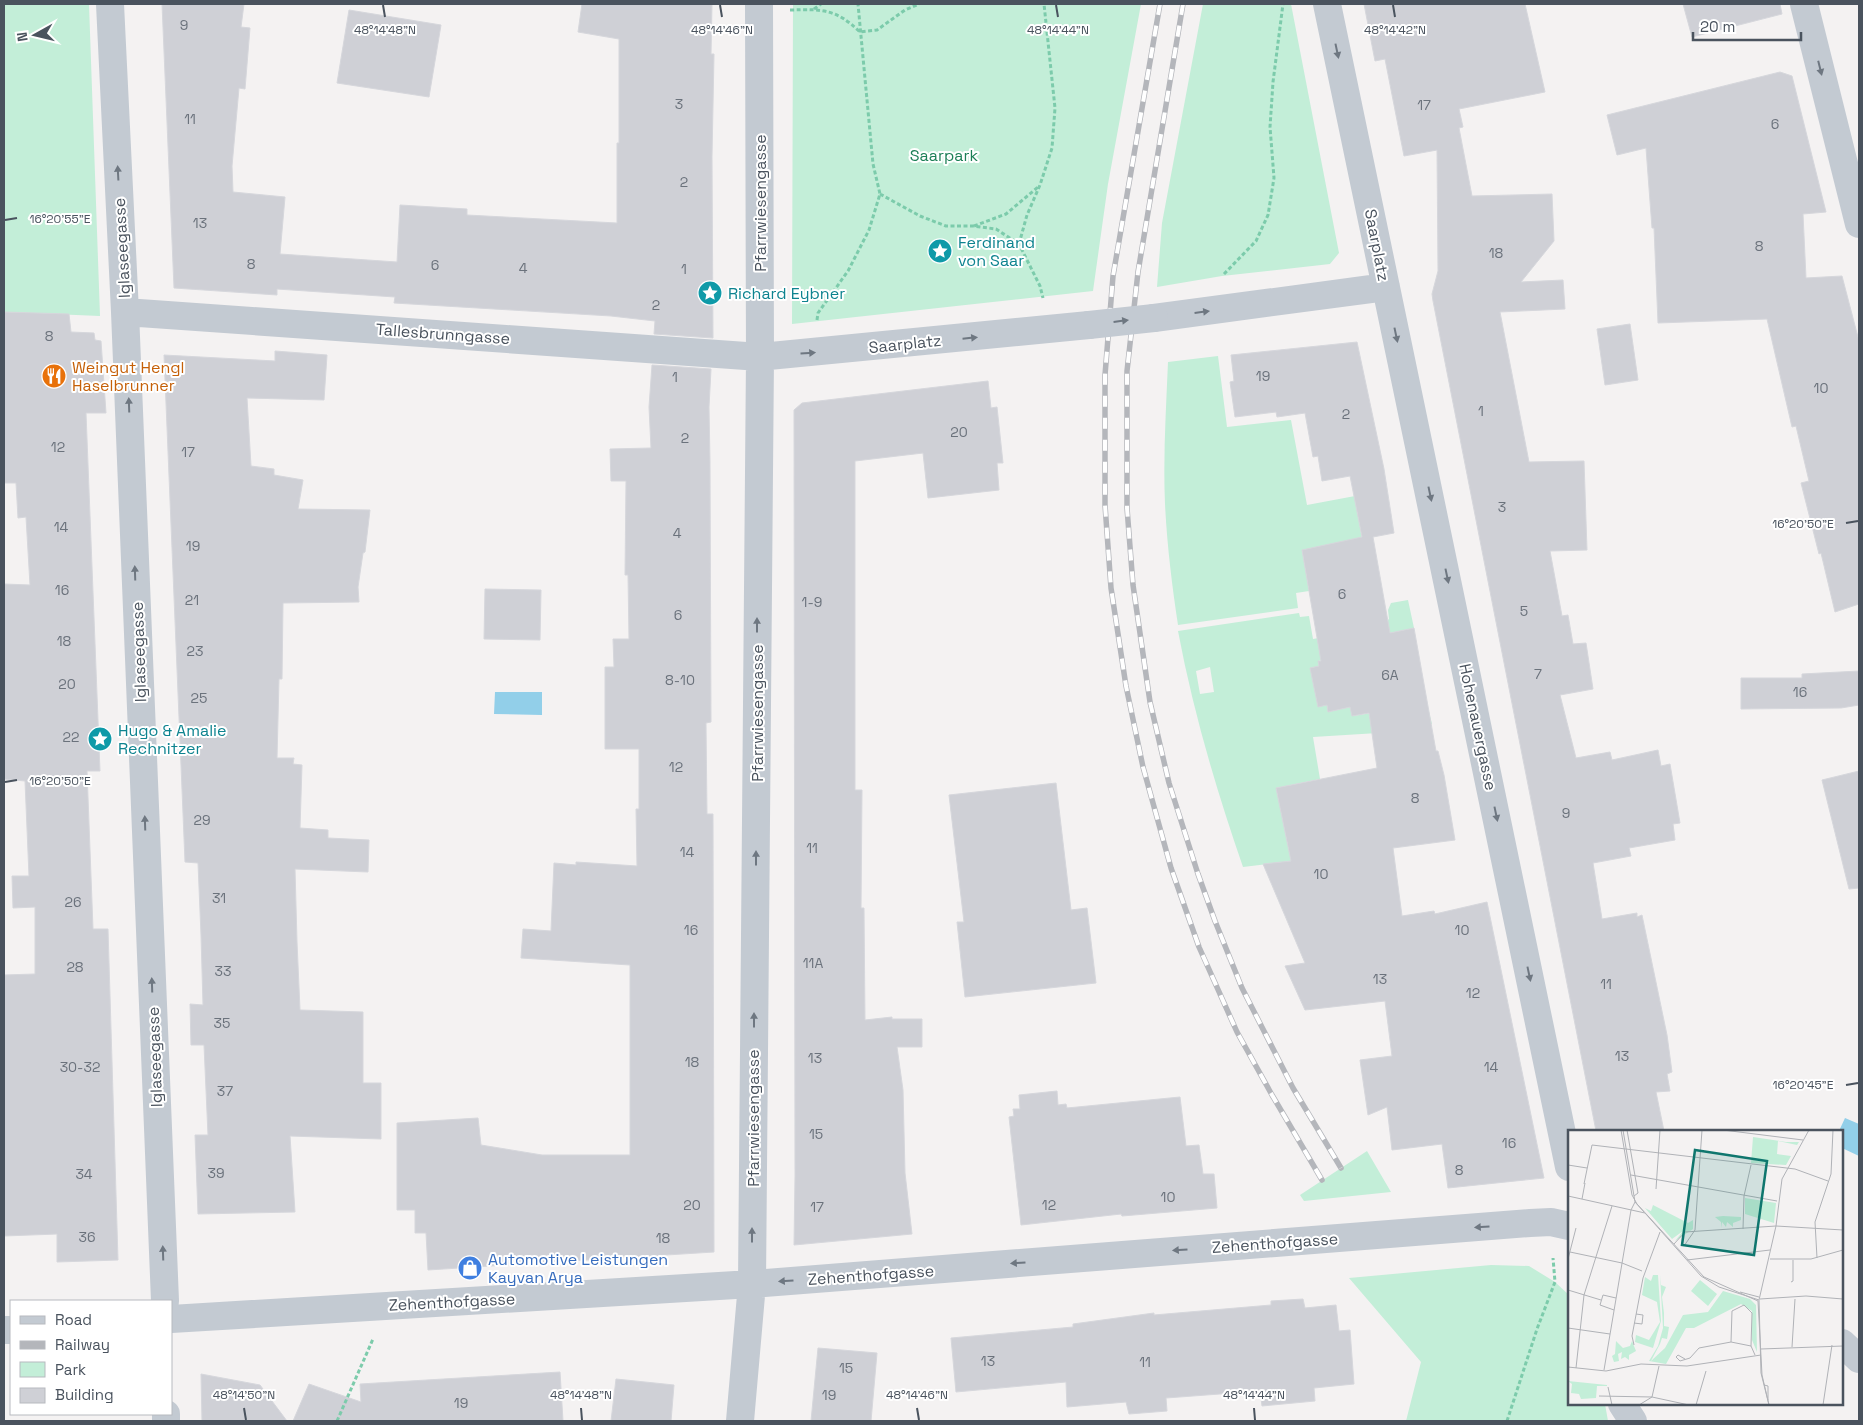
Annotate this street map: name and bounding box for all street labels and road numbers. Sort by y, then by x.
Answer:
street label: Pfarrwiesengasse [750,134,771,272]
street label: Iglaseegasse [109,197,135,299]
street label: Saarplatz [1360,207,1394,283]
street label: Tallesbrunngasse [375,319,511,349]
street label: Saarplatz [868,330,942,358]
street label: Iglaseegasse [127,601,151,703]
street label: Pfarrwiesengasse [747,644,768,782]
street label: Hohenauergasse [1454,662,1502,792]
street label: Iglaseegasse [143,1006,167,1108]
street label: Pfarrwiesengasse [743,1049,764,1187]
street label: Zehenthofgasse [1211,1228,1339,1258]
street label: Zehenthofgasse [807,1260,935,1290]
street label: Zehenthofgasse [388,1288,516,1316]

